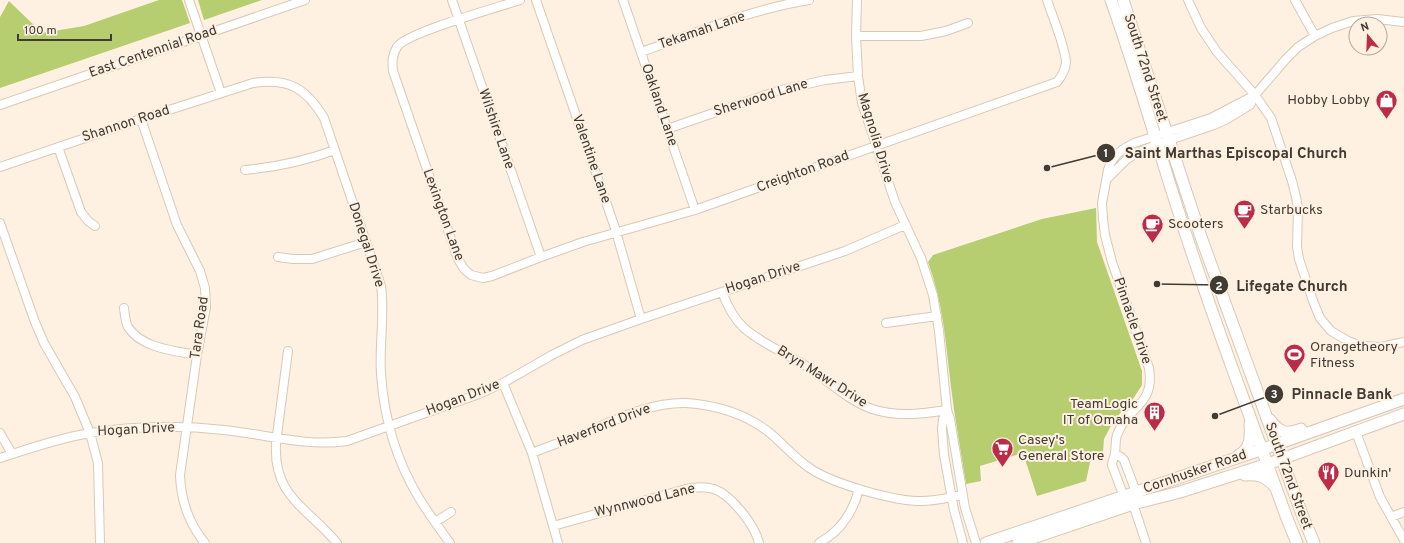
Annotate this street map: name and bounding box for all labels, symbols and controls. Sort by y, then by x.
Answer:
street label: Tekamah Lane [656,8,748,54]
street label: South 72nd Street [1119,12,1171,124]
scale bar [18,16,111,42]
north arrow [1348,16,1388,56]
text: N [1359,20,1371,35]
street label: East Centennial Road [87,22,219,82]
text: 100 m [24,23,57,39]
street label: Oakland Lane [637,61,681,149]
street label: Sherwood Lane [712,76,810,120]
street label: Wilshire Lane [474,87,518,171]
shop icon: Hobby Lobby [1373,87,1399,120]
street label: Magnolia Drive [853,91,897,185]
place label: Hobby Lobby [1287,92,1370,109]
street label: Shannon Road [80,102,172,146]
street label: Valentine Lane [568,112,614,206]
callout: Saint Marthas Episcopal Church [1096,140,1355,167]
text: Saint Marthas Episcopal Church [1125,145,1347,164]
text: 1 [1104,146,1108,162]
street label: Creighton Road [754,147,852,197]
street label: Lexington Lane [418,167,468,263]
cafe icon: Starbucks [1232,197,1258,230]
street label: Donegal Drive [344,200,388,290]
place label: Starbucks [1260,202,1323,219]
cafe icon: Scooters [1139,211,1165,244]
place label: Scooters [1168,216,1224,233]
street label: Hogan Drive [723,258,803,298]
callout: Lifegate Church [1209,272,1356,299]
street label: Pinnacle Drive [1109,275,1155,367]
text: Lifegate Church [1236,278,1348,297]
text: 2 [1215,279,1223,295]
street label: Tara Road [187,296,213,360]
place label: Orangetheory Fitness [1310,339,1398,372]
street label: Bryn Mawr Drive [774,342,870,412]
sports icon: Orangetheory Fitness [1281,342,1307,375]
street label: Hogan Drive [424,376,502,420]
callout: Pinnacle Bank [1264,380,1401,407]
text: Pinnacle Bank [1292,386,1392,405]
text: 3 [1270,387,1278,403]
place label: TeamLogic IT of Omaha [1063,396,1138,429]
building icon: TeamLogic IT of Omaha [1141,399,1167,432]
street label: Haverford Drive [555,400,653,452]
street label: Hogan Drive [97,419,175,441]
street label: South 72nd Street [1261,420,1315,532]
place label: Casey's General Store [1018,432,1104,465]
supermarket icon: Casey's General Store [990,435,1016,468]
street label: Cornhusker Road [1141,446,1249,498]
restaurant icon: Dunkin' [1315,460,1341,493]
place label: Dunkin' [1344,465,1391,482]
street label: Wynnwood Lane [593,480,697,522]

